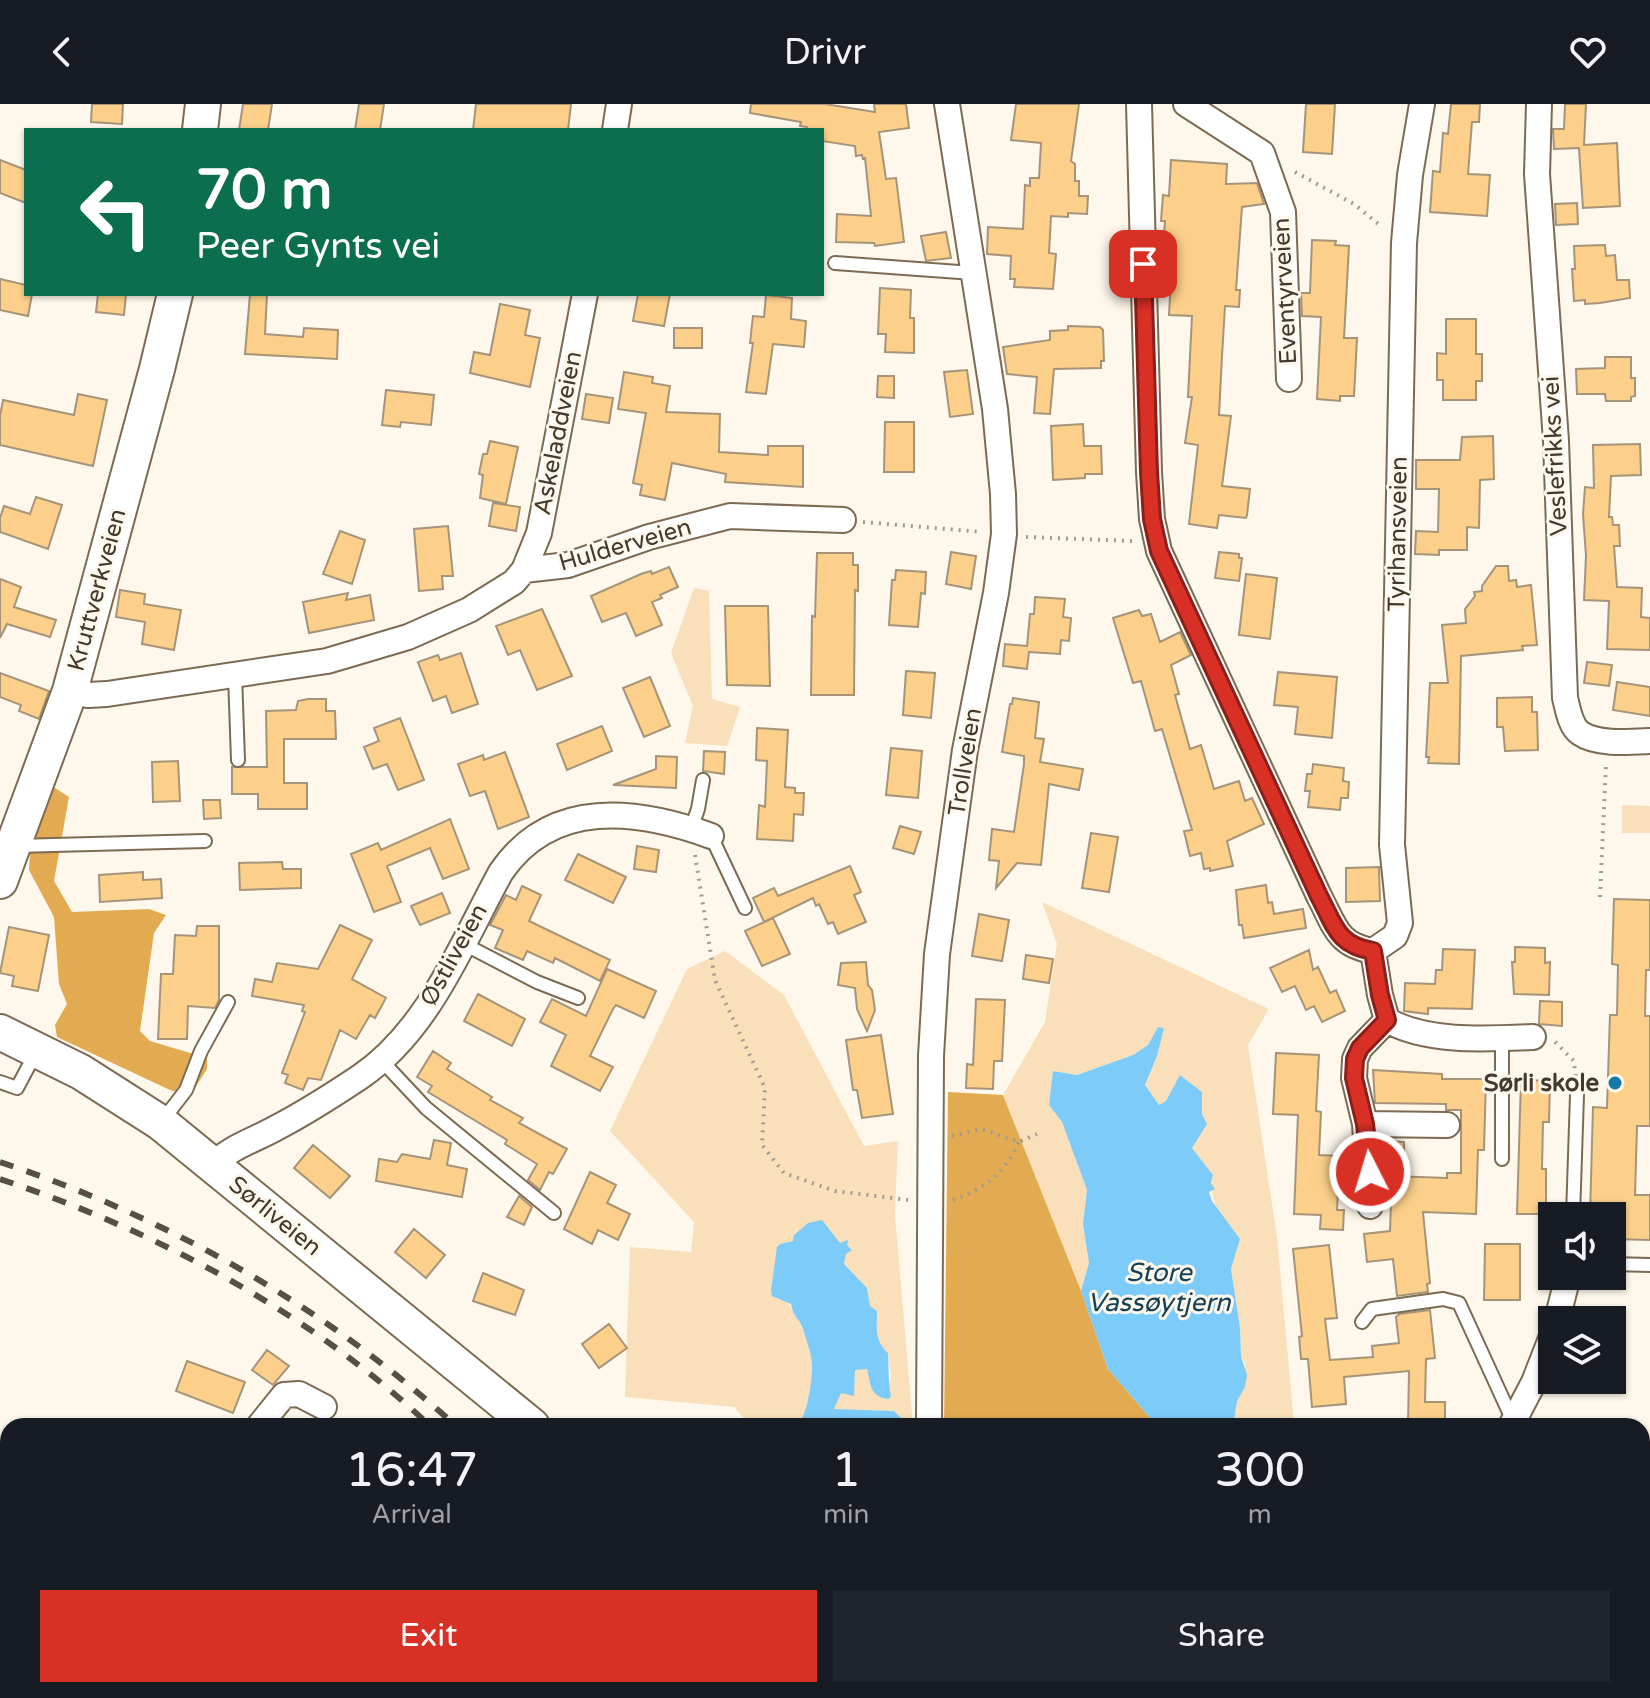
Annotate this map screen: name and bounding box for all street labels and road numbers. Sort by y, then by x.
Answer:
street label: Eventyrveien [1267,217,1303,365]
street label: Askeladdveien [528,349,588,517]
street label: Veslefrikks vei [1536,375,1574,537]
street label: Tyrihansveien [1382,456,1414,612]
street label: Kruttverkveien [61,506,133,674]
street label: Hulderveien [555,512,695,578]
street label: Trollveien [942,706,988,818]
street label: Østliveien [414,899,494,1011]
street label: Sørliveien [223,1170,327,1262]

